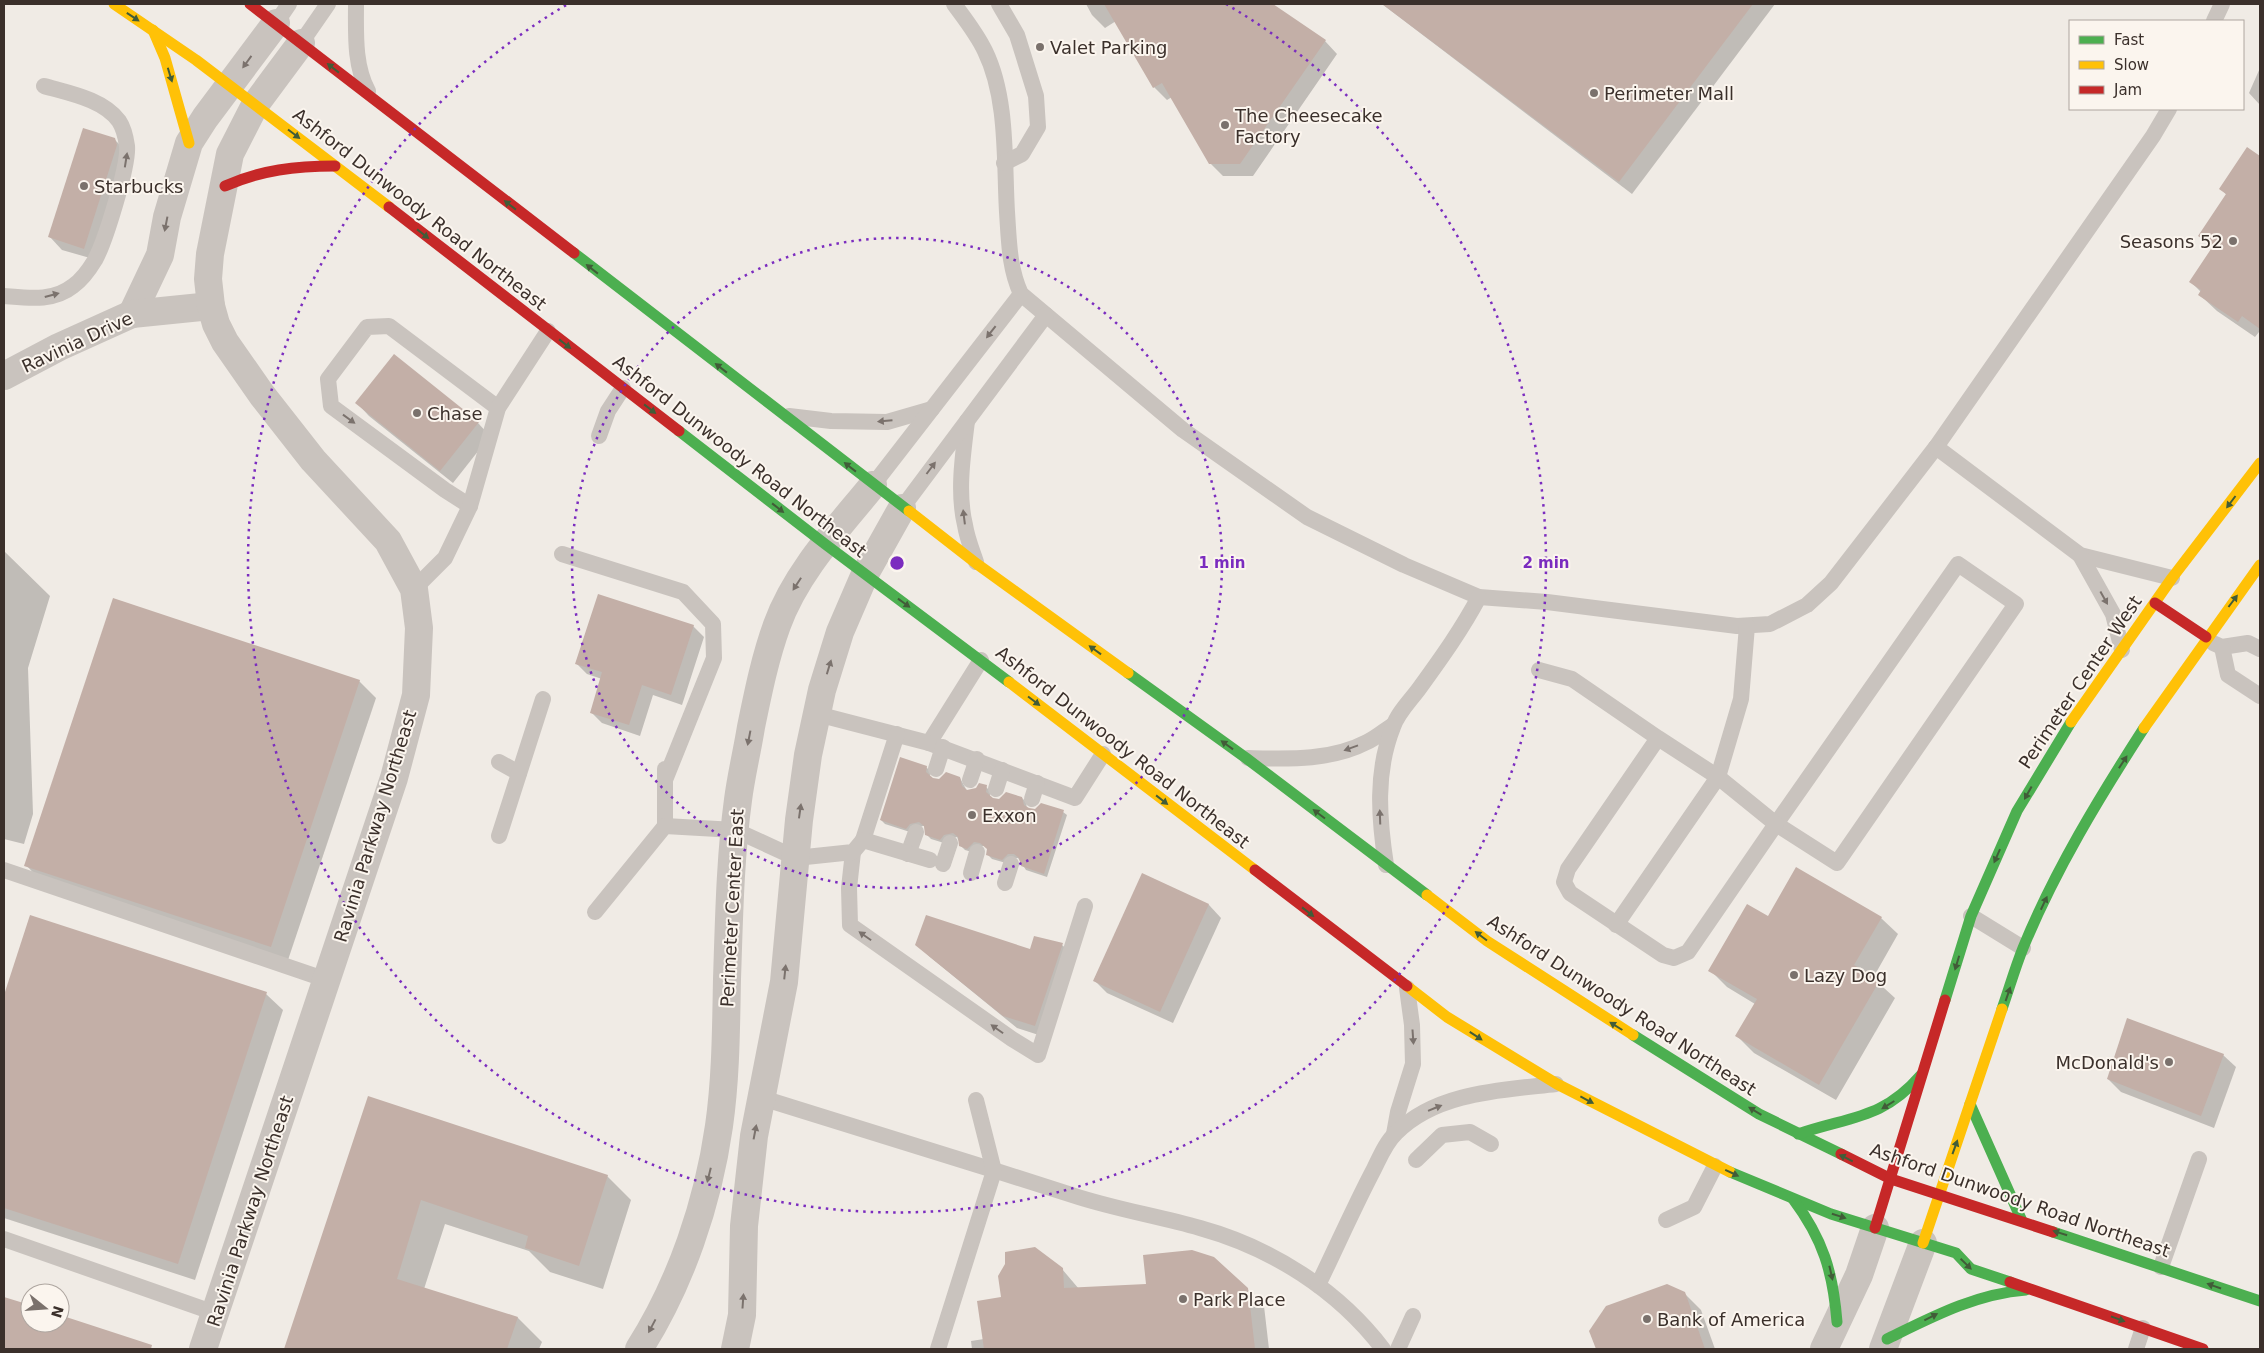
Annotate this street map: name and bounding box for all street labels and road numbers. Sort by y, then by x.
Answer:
street label: Ashford Dunwoody Road Northeast [289,104,551,314]
street label: Ravinia Drive [18,307,136,377]
street label: Ashford Dunwoody Road Northeast [609,351,871,561]
street label: Perimeter Center West [2014,592,2146,772]
street label: Ashford Dunwoody Road Northeast [992,642,1254,852]
street label: Ravinia Parkway Northeast [330,707,420,945]
street label: Perimeter Center East [716,808,748,1008]
street label: Ashford Dunwoody Road Northeast [1484,910,1760,1100]
street label: Ravinia Parkway Northeast [203,1093,297,1329]
street label: Ashford Dunwoody Road Northeast [1867,1139,2173,1261]

